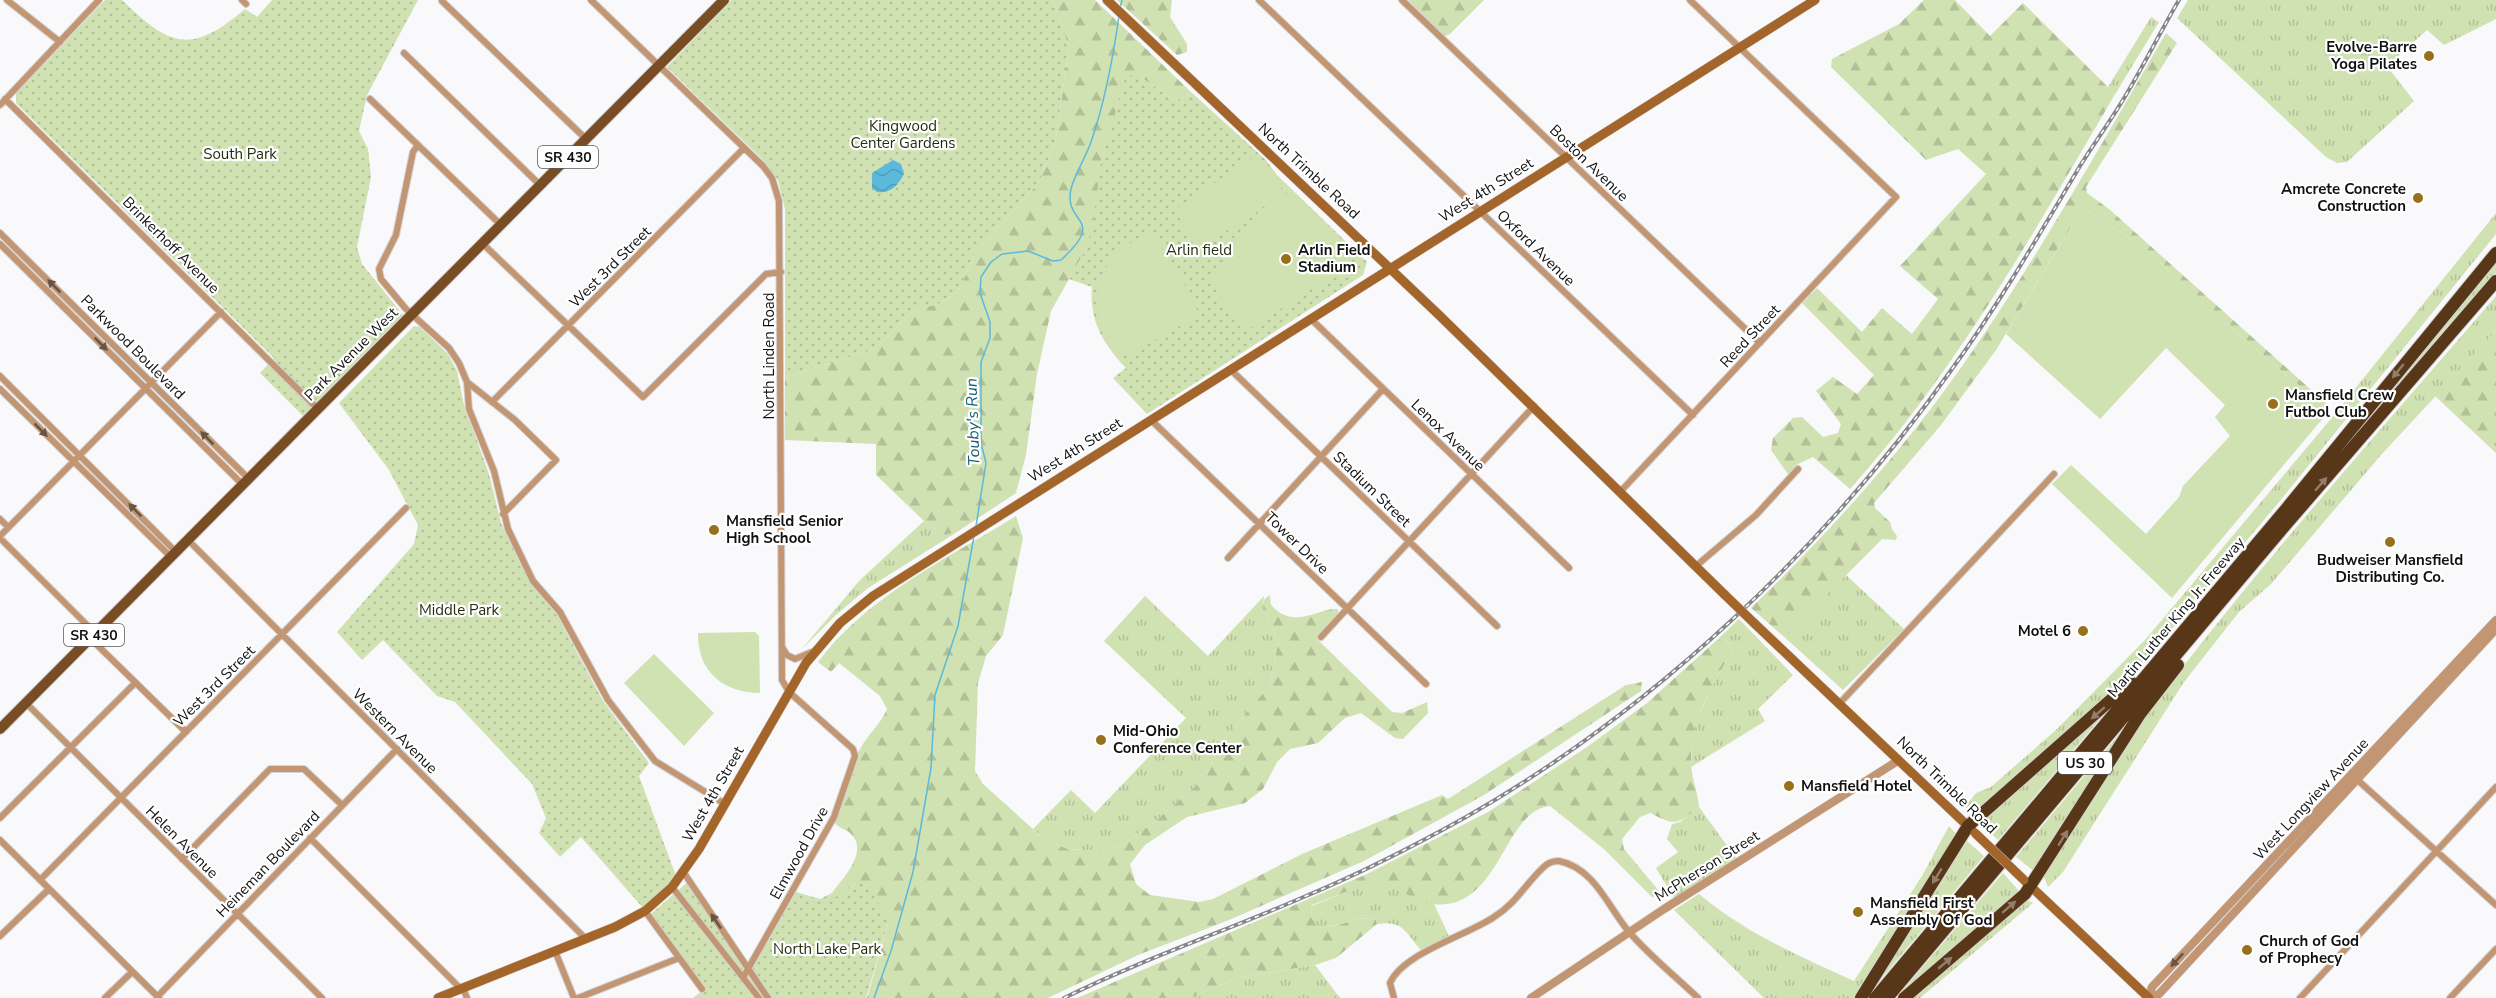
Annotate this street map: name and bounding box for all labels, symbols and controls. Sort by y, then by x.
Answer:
place label: Evolve-Barre Yoga Pilates [2326,37,2417,74]
marker: Evolve-Barre Yoga Pilates [2422,49,2436,63]
park label: Kingwood Center Gardens [850,116,956,153]
street label: North Trimble Road [1254,119,1364,223]
street label: Boston Avenue [1545,120,1633,206]
park label: South Park [203,144,277,164]
road number: SR 430 [538,146,598,168]
street label: West 4th Street [1435,153,1537,227]
place label: Amcrete Concrete Construction [2281,179,2406,216]
marker: Amcrete Concrete Construction [2411,191,2425,205]
street label: Brinkerhoff Avenue [118,192,224,298]
street label: Oxford Avenue [1493,206,1579,290]
street label: West 3rd Street [565,221,656,312]
park label: Arlin field [1166,240,1232,260]
place label: Arlin Field Stadium [1298,240,1371,277]
marker: Arlin Field Stadium [1279,252,1293,266]
one-way arrow [47,279,61,293]
street label: Parkwood Boulevard [76,290,190,404]
street label: North Linden Road [759,293,779,419]
street label: Reed Street [1716,300,1785,372]
street label: Park Avenue West [300,302,403,405]
one-way arrow [94,337,109,351]
one-way arrow [2392,363,2405,378]
water label: Touby's Run [960,378,986,466]
place label: Mansfield Crew Futbol Club [2285,385,2394,422]
street label: Lenox Avenue [1407,395,1489,475]
marker: Mansfield Crew Futbol Club [2266,397,2280,411]
street label: West 4th Street [1024,413,1126,487]
one-way arrow [34,423,48,437]
one-way arrow [200,430,214,445]
street label: Stadium Street [1329,447,1416,532]
one-way arrow [2314,477,2327,492]
one-way arrow [128,504,142,518]
street label: Tower Drive [1261,508,1333,578]
place label: Mansfield Senior High School [726,511,843,548]
marker: Mansfield Senior High School [707,523,721,537]
street label: Martin Luther King Jr. Freeway [2103,532,2249,701]
marker: Budweiser Mansfield Distributing Co. [2383,535,2397,549]
place label: Budweiser Mansfield Distributing Co. [2317,550,2463,587]
park label: Middle Park [419,600,499,620]
place label: Motel 6 [2018,621,2071,641]
road number: SR 430 [64,624,124,646]
marker: Motel 6 [2076,624,2090,638]
street label: West 3rd Street [169,640,260,731]
street label: Western Avenue [348,684,442,778]
one-way arrow [2091,706,2106,719]
place label: Mid-Ohio Conference Center [1113,721,1242,758]
street label: North Trimble Road [1892,732,2002,838]
marker: Mid-Ohio Conference Center [1094,733,1108,747]
street label: West Longview Avenue [2249,734,2373,864]
street label: West 4th Street [677,742,749,846]
road number: US 30 [2058,752,2112,774]
place label: Mansfield Hotel [1801,776,1912,796]
marker: Mansfield Hotel [1782,779,1796,793]
street label: Helen Avenue [141,801,223,883]
street label: Elmwood Drive [765,803,833,903]
street label: Heineman Boulevard [212,806,324,922]
street label: McPherson Street [1651,825,1764,906]
one-way arrow [2057,830,2068,846]
one-way arrow [1932,868,1943,884]
place label: Mansfield First Assembly Of God [1870,893,1992,930]
one-way arrow [2001,901,2017,914]
marker: Mansfield First Assembly Of God [1851,905,1865,919]
one-way arrow [710,913,722,929]
place label: Church of God of Prophecy [2259,931,2359,968]
park label: North Lake Park [773,939,882,959]
marker: Church of God of Prophecy [2240,943,2254,957]
one-way arrow [2170,953,2184,968]
one-way arrow [1938,957,1953,969]

